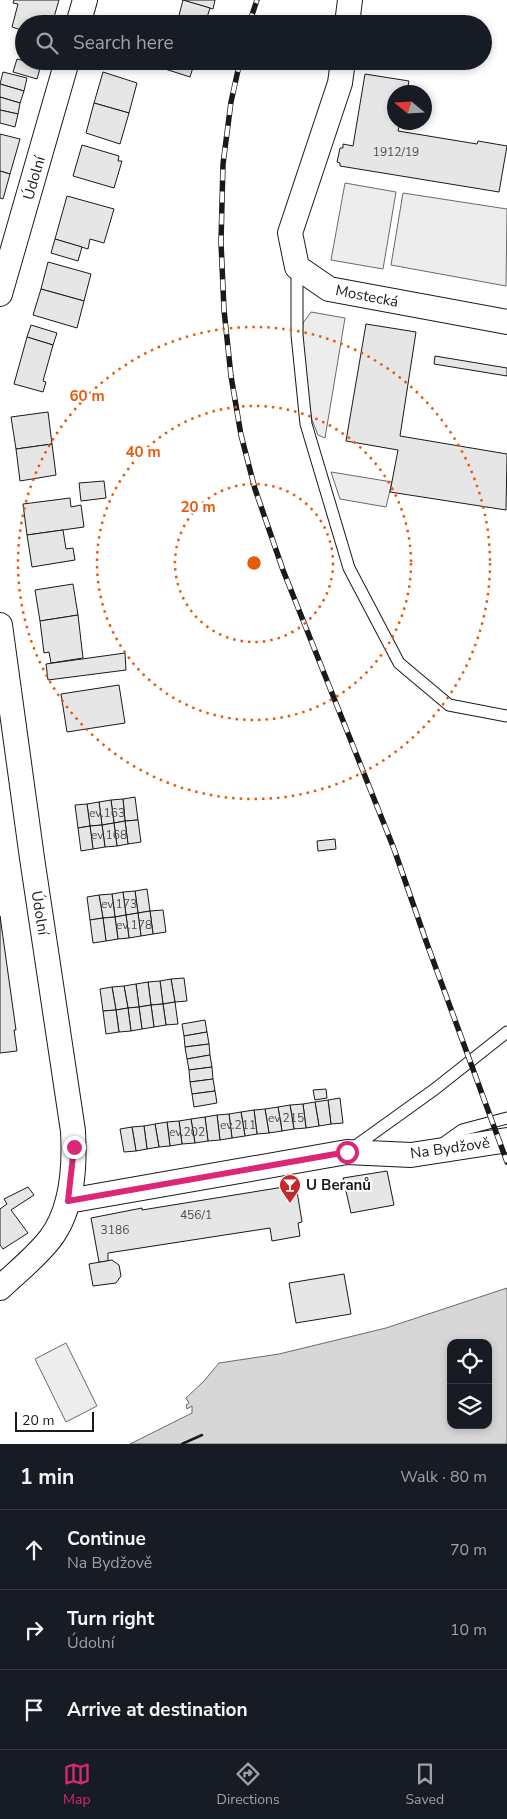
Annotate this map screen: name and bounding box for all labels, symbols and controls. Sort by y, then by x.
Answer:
search box [15,15,492,70]
icon: search [33,29,61,57]
text: Search here [73,30,174,56]
north arrow [387,85,432,130]
house number: 1912/19 [373,144,419,160]
street label: Údolní [17,152,50,202]
street label: Mostecká [334,280,400,312]
text: 60 m [69,386,105,406]
text: 40 m [125,442,161,462]
text: 20 m [180,497,216,517]
centre of rings [245,554,263,572]
house number: ev.163 [89,805,125,821]
house number: ev.168 [91,827,127,843]
street label: Údolní [27,889,55,938]
house number: ev.173 [101,896,137,912]
house number: ev.178 [116,917,152,933]
house number: ev.215 [268,1110,304,1126]
house number: ev.211 [220,1117,256,1133]
house number: ev.202 [169,1124,205,1140]
street label: Na Bydžově [409,1133,491,1163]
route end [63,1136,86,1159]
route start [336,1141,359,1164]
bar icon: U Beranů [278,1173,302,1204]
place label: U Beranů [306,1175,371,1195]
house number: 456/1 [180,1207,212,1223]
house number: 3186 [101,1222,129,1238]
map controls [447,1339,492,1429]
button: locate [447,1339,492,1384]
button: layers [447,1384,492,1429]
scale bar [15,1409,94,1432]
text: 20 m [22,1411,54,1430]
text: 1 min [20,1463,74,1491]
text: Walk · 80 m [400,1466,487,1488]
text: Continue [67,1526,146,1552]
icon: ahead [20,1536,48,1564]
text: 70 m [450,1539,487,1561]
text: Na Bydžově [67,1552,152,1574]
text: Turn right [67,1606,154,1632]
icon: right [20,1616,48,1644]
text: 10 m [450,1619,487,1641]
text: Údolní [67,1632,114,1654]
icon: arrive [20,1696,48,1724]
text: Arrive at destination [67,1697,248,1723]
tab: Map [63,1760,91,1809]
tab: Directions [217,1760,280,1809]
tab: Saved [405,1760,444,1809]

